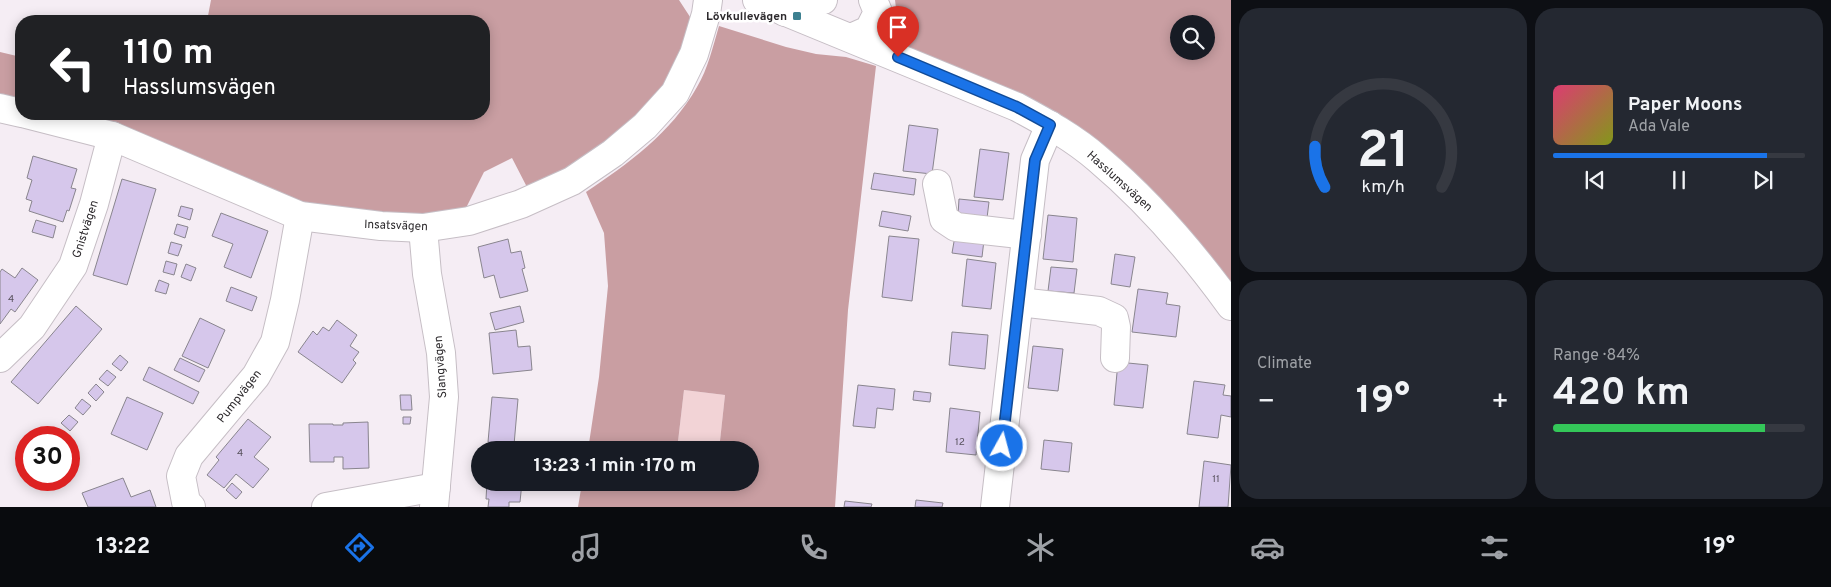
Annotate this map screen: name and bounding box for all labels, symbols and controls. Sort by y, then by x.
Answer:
pin [877,6,919,57]
place label: Lövkullevägen [706,9,787,25]
marker: Lövkullevägen [791,10,803,22]
icon: arrive [884,13,912,41]
map controls [1170,15,1215,60]
button: search [1170,15,1215,60]
text: 110 m [123,32,213,76]
icon: left [40,35,105,100]
text: Hasslumsvägen [123,75,276,102]
text: Paper Moons [1628,93,1742,117]
text: Ada Vale [1628,117,1690,137]
text: 21 [1357,120,1409,186]
street label: Hasslumsvägen [1083,148,1156,216]
icon: previous [1581,166,1609,194]
icon: pause [1665,166,1693,194]
icon: next [1749,166,1777,194]
text: km/h [1361,176,1405,199]
street label: Gnistvägen [69,198,103,260]
street label: Insatsvägen [364,217,428,235]
house number: 4 [8,293,14,306]
street label: Slangvägen [431,335,451,399]
text: Range · 84% [1553,346,1640,366]
text: Climate [1257,354,1312,374]
street label: Pumpvägen [214,367,266,427]
text: 420 km [1553,370,1690,419]
text: 19° [1356,378,1410,427]
text: − [1257,385,1275,421]
text: + [1491,385,1509,421]
position arrow [975,419,1027,471]
speed limit sign: 30 [15,426,80,491]
house number: 12 [955,436,965,449]
house number: 4 [237,447,243,460]
text: 13:23 · 1 min · 170 m [534,454,696,478]
house number: 11 [1212,473,1220,486]
icon: directions [342,530,377,565]
icon: music [569,530,604,565]
icon: phone [796,530,831,565]
icon: climate [1023,530,1058,565]
icon: car [1250,530,1285,565]
icon: filters [1477,530,1512,565]
text: 13:22 [96,534,150,561]
text: 19° [1704,534,1735,561]

